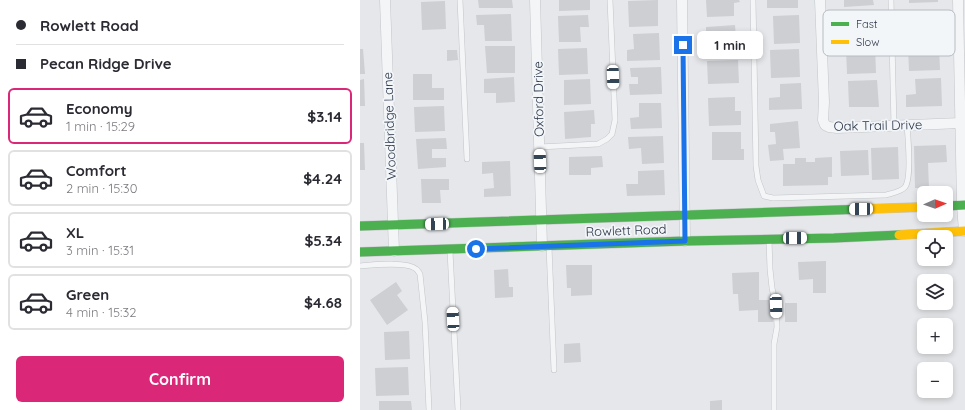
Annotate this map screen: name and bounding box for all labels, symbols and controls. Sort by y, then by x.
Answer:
legend [823,10,955,56]
text: Rowlett Road [40,16,139,35]
text: Fast [856,17,878,31]
callout: 1 min [697,31,763,59]
text: Slow [856,35,880,49]
route end [674,36,692,54]
text: 1 min [714,37,746,53]
text: Pecan Ridge Drive [40,54,172,73]
street label: Oxford Drive [529,61,547,137]
car [607,65,619,89]
street label: Woodbridge Lane [379,72,399,180]
icon: car [18,98,54,134]
text: Economy [66,99,133,118]
text: $3.14 [307,107,342,126]
street label: Oak Trail Drive [833,116,923,134]
text: 1 min · 15:29 [66,118,135,134]
car [534,149,546,173]
icon: car [18,160,54,196]
text: Comfort [66,161,127,180]
text: $4.24 [303,169,342,188]
text: 2 min · 15:30 [66,180,137,196]
north arrow [917,186,953,222]
map controls [917,186,953,398]
car [849,203,873,215]
car [425,218,449,230]
street label: Rowlett Road [585,221,667,239]
icon: car [18,222,54,258]
text: XL [66,223,84,242]
button: locate [917,230,953,266]
text: $5.34 [304,231,342,250]
car [783,232,807,244]
route start [467,240,485,258]
text: 3 min · 15:31 [66,242,134,258]
button: layers [917,274,953,310]
icon: car [18,284,54,320]
text: Green [66,285,109,304]
text: $4.68 [304,293,342,312]
car [770,294,782,318]
text: 4 min · 15:32 [66,304,137,320]
car [446,307,460,331]
button: + [917,318,953,354]
button: Confirm [16,356,344,402]
button: − [917,362,953,398]

